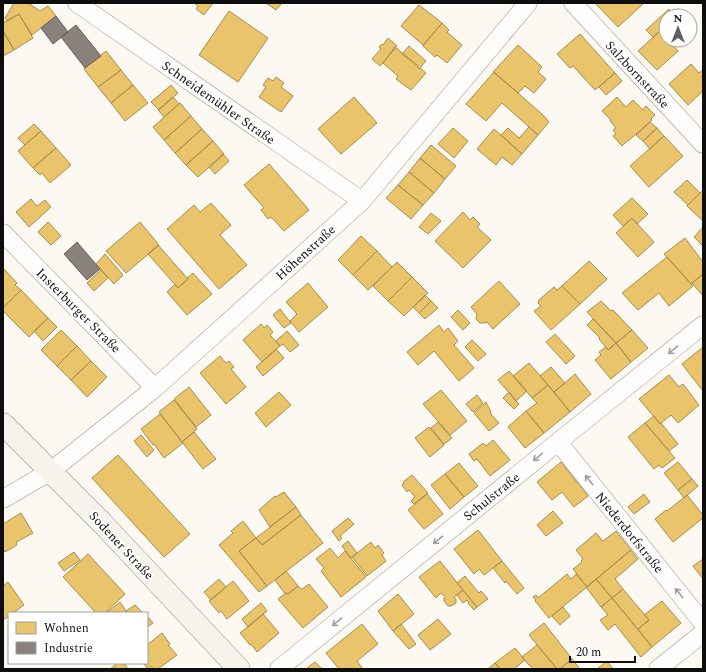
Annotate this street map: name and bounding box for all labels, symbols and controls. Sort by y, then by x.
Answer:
north arrow [658,8,698,48]
text: N [674,10,683,27]
street label: Salzbornstraße [600,36,674,113]
street label: Schneidemühler Straße [158,56,279,150]
street label: Höhenstraße [271,220,340,285]
street label: Insterburger Straße [31,264,125,358]
one-way arrow [667,345,678,354]
one-way arrow [533,453,544,462]
street label: Schulstraße [459,468,524,526]
one-way arrow [584,475,593,486]
street label: Niederdorfstraße [590,488,668,578]
street label: Sodener Straße [84,507,158,585]
one-way arrow [432,535,443,544]
one-way arrow [674,587,683,598]
legend [8,612,148,664]
one-way arrow [332,617,343,626]
text: Wohnen [44,619,89,638]
scale bar [570,638,635,664]
text: Industrie [44,639,93,658]
text: 20 m [576,643,601,662]

